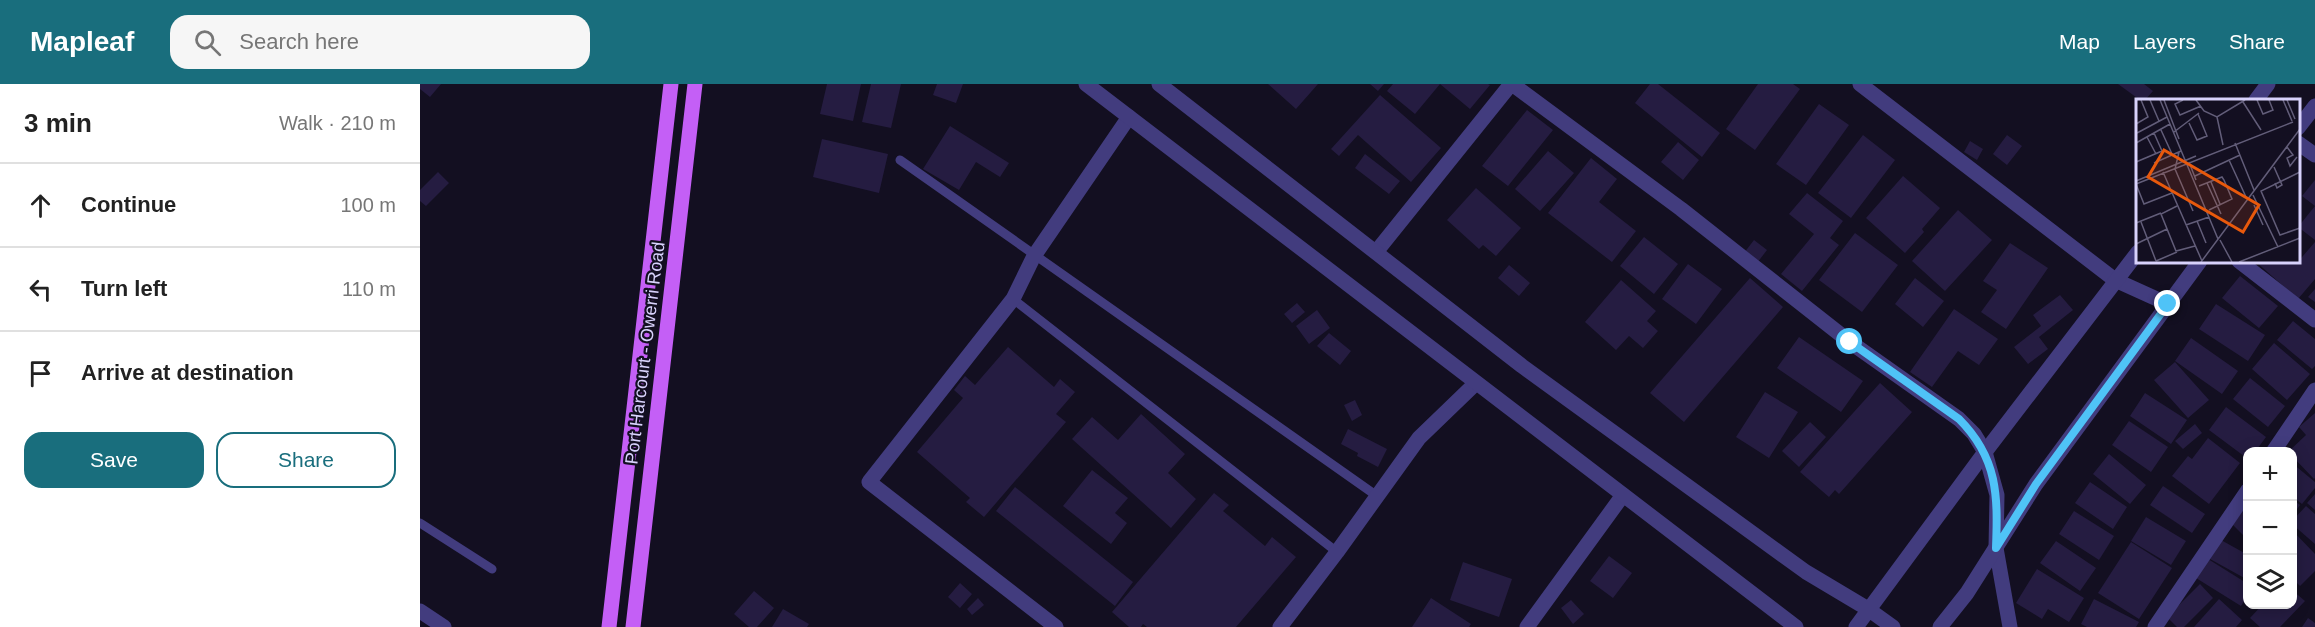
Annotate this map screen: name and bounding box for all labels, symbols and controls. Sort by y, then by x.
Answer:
search box [170,15,590,69]
text: Mapleaf [30,26,134,57]
icon: search [191,26,224,59]
text: Search here [239,29,359,54]
text: Map [2059,30,2100,53]
text: Layers [2133,30,2196,53]
text: Share [2229,30,2285,53]
inset map [2136,99,2300,262]
text: 3 min [24,108,92,138]
text: Walk · 210 m [279,112,396,134]
icon: ahead [24,189,57,222]
text: Continue [81,192,176,217]
text: 100 m [340,194,396,216]
street label: Port Harcourt - Owerri Road [621,241,669,465]
icon: left [24,273,57,306]
text: Turn left [81,276,167,301]
text: 110 m [342,278,396,300]
route end [2154,290,2180,316]
route start [1836,328,1862,354]
icon: arrive [24,357,57,390]
text: Arrive at destination [81,360,294,385]
button: Save [24,432,204,488]
button: Share [216,432,396,488]
map controls [2243,447,2297,609]
button: + [2243,447,2297,501]
button: − [2243,501,2297,555]
button: layers [2243,555,2297,609]

